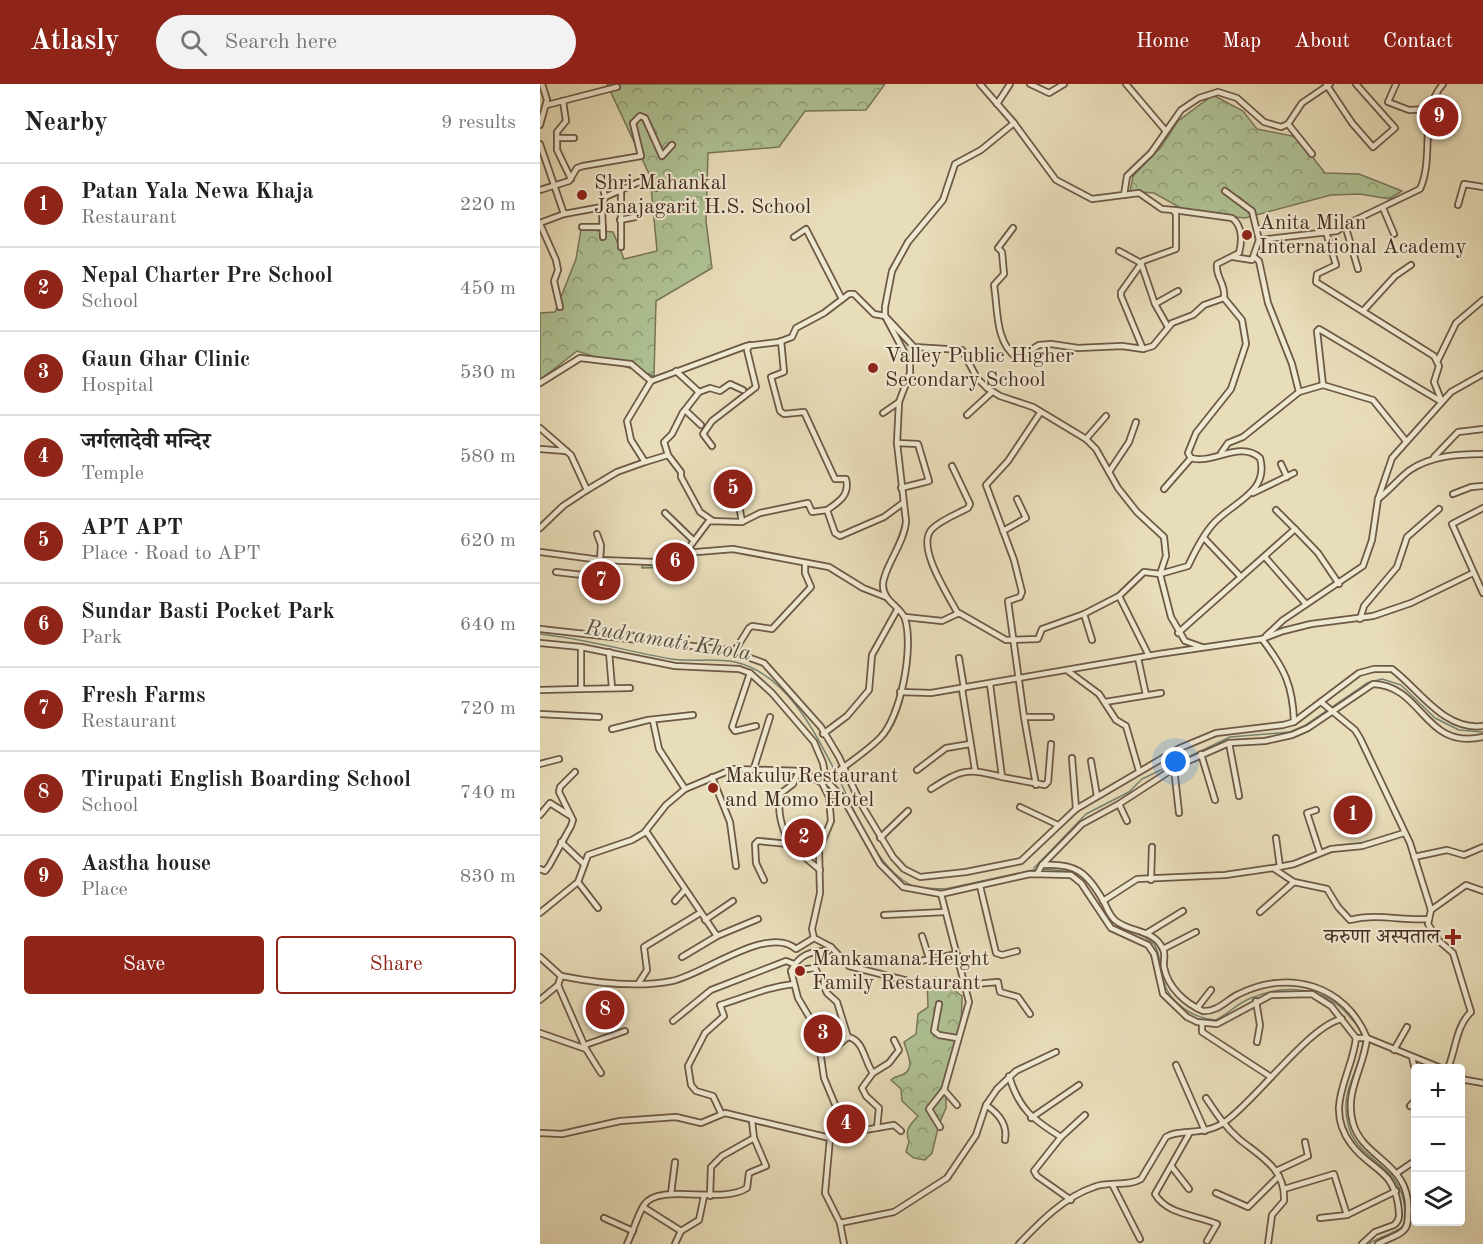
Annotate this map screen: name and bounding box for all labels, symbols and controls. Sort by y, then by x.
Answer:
search box [156,15,576,69]
icon: search [177,26,210,59]
text: Atlasly [30,28,120,56]
text: Search here [225,31,337,53]
text: Home [1136,31,1189,52]
text: Map [1222,31,1261,52]
text: About [1294,31,1350,52]
text: Contact [1383,31,1453,52]
pin: 9 [1420,94,1458,140]
text: Nearby [24,110,108,136]
text: 9 results [441,113,516,133]
place label: Shri Mahankal Janajagarit H.S. School [594,173,811,218]
text: Patan Yala Newa Khaja [81,181,314,203]
marker: Shri Mahankal Janajagarit H.S. School [575,188,589,202]
text: 1 [38,195,49,215]
text: 220 m [460,195,516,215]
text: Restaurant [81,208,177,228]
place label: Anita Milan International Academy [1259,213,1467,258]
marker: Anita Milan International Academy [1240,228,1254,242]
text: Nepal Charter Pre School [81,265,333,287]
text: 2 [38,279,49,299]
text: 450 m [460,279,516,299]
text: School [81,292,138,312]
place label: Valley Public Higher Secondary School [885,346,1074,391]
text: Gaun Ghar Clinic [81,349,250,371]
marker: Valley Public Higher Secondary School [866,361,880,375]
text: 3 [38,363,49,383]
text: 530 m [460,363,516,383]
text: Hospital [81,376,153,396]
text: जर्गलादेवी मन्दिर [81,431,210,453]
text: 4 [38,447,49,467]
text: 580 m [460,447,516,467]
text: Temple [81,464,144,484]
pin: 5 [714,466,752,512]
text: APT APT [81,517,183,539]
text: 5 [38,531,49,551]
text: 620 m [460,531,516,551]
pin: 6 [656,540,694,584]
text: Place · Road to APT [81,544,260,564]
pin: 7 [582,558,620,604]
text: Sundar Basti Pocket Park [81,601,335,623]
text: 6 [38,615,49,635]
text: 640 m [460,615,516,635]
water label: Rudramati Khola [583,617,753,665]
text: Park [81,628,122,648]
text: Fresh Farms [81,685,205,707]
text: 7 [38,699,49,719]
text: 720 m [460,699,516,719]
text: Restaurant [81,712,177,732]
your location [1161,747,1190,776]
place label: Makulu Restaurant and Momo Hotel [725,766,898,811]
text: Tirupati English Boarding School [81,769,411,791]
marker: Makulu Restaurant and Momo Hotel [706,781,720,795]
text: 8 [38,783,49,803]
text: 740 m [460,783,516,803]
pin: 1 [1334,792,1372,838]
text: School [81,796,138,816]
pin: 2 [784,816,824,861]
text: Aastha house [81,853,211,875]
text: 9 [38,867,49,887]
text: 830 m [460,867,516,887]
text: Place [81,880,128,900]
place label: करुणा अस्पताल [1323,927,1441,948]
marker: करुणा अस्पताल [1444,928,1462,946]
button: Save [24,936,264,994]
button: Share [276,936,516,994]
place label: Mankamana Height Family Restaurant [812,949,989,994]
marker: Mankamana Height Family Restaurant [793,964,807,978]
pin: 8 [586,988,624,1032]
pin: 3 [804,1012,842,1056]
map controls [1411,1064,1465,1226]
button: + [1411,1064,1465,1118]
pin: 4 [826,1102,866,1146]
button: − [1411,1118,1465,1172]
button: layers [1411,1172,1465,1226]

